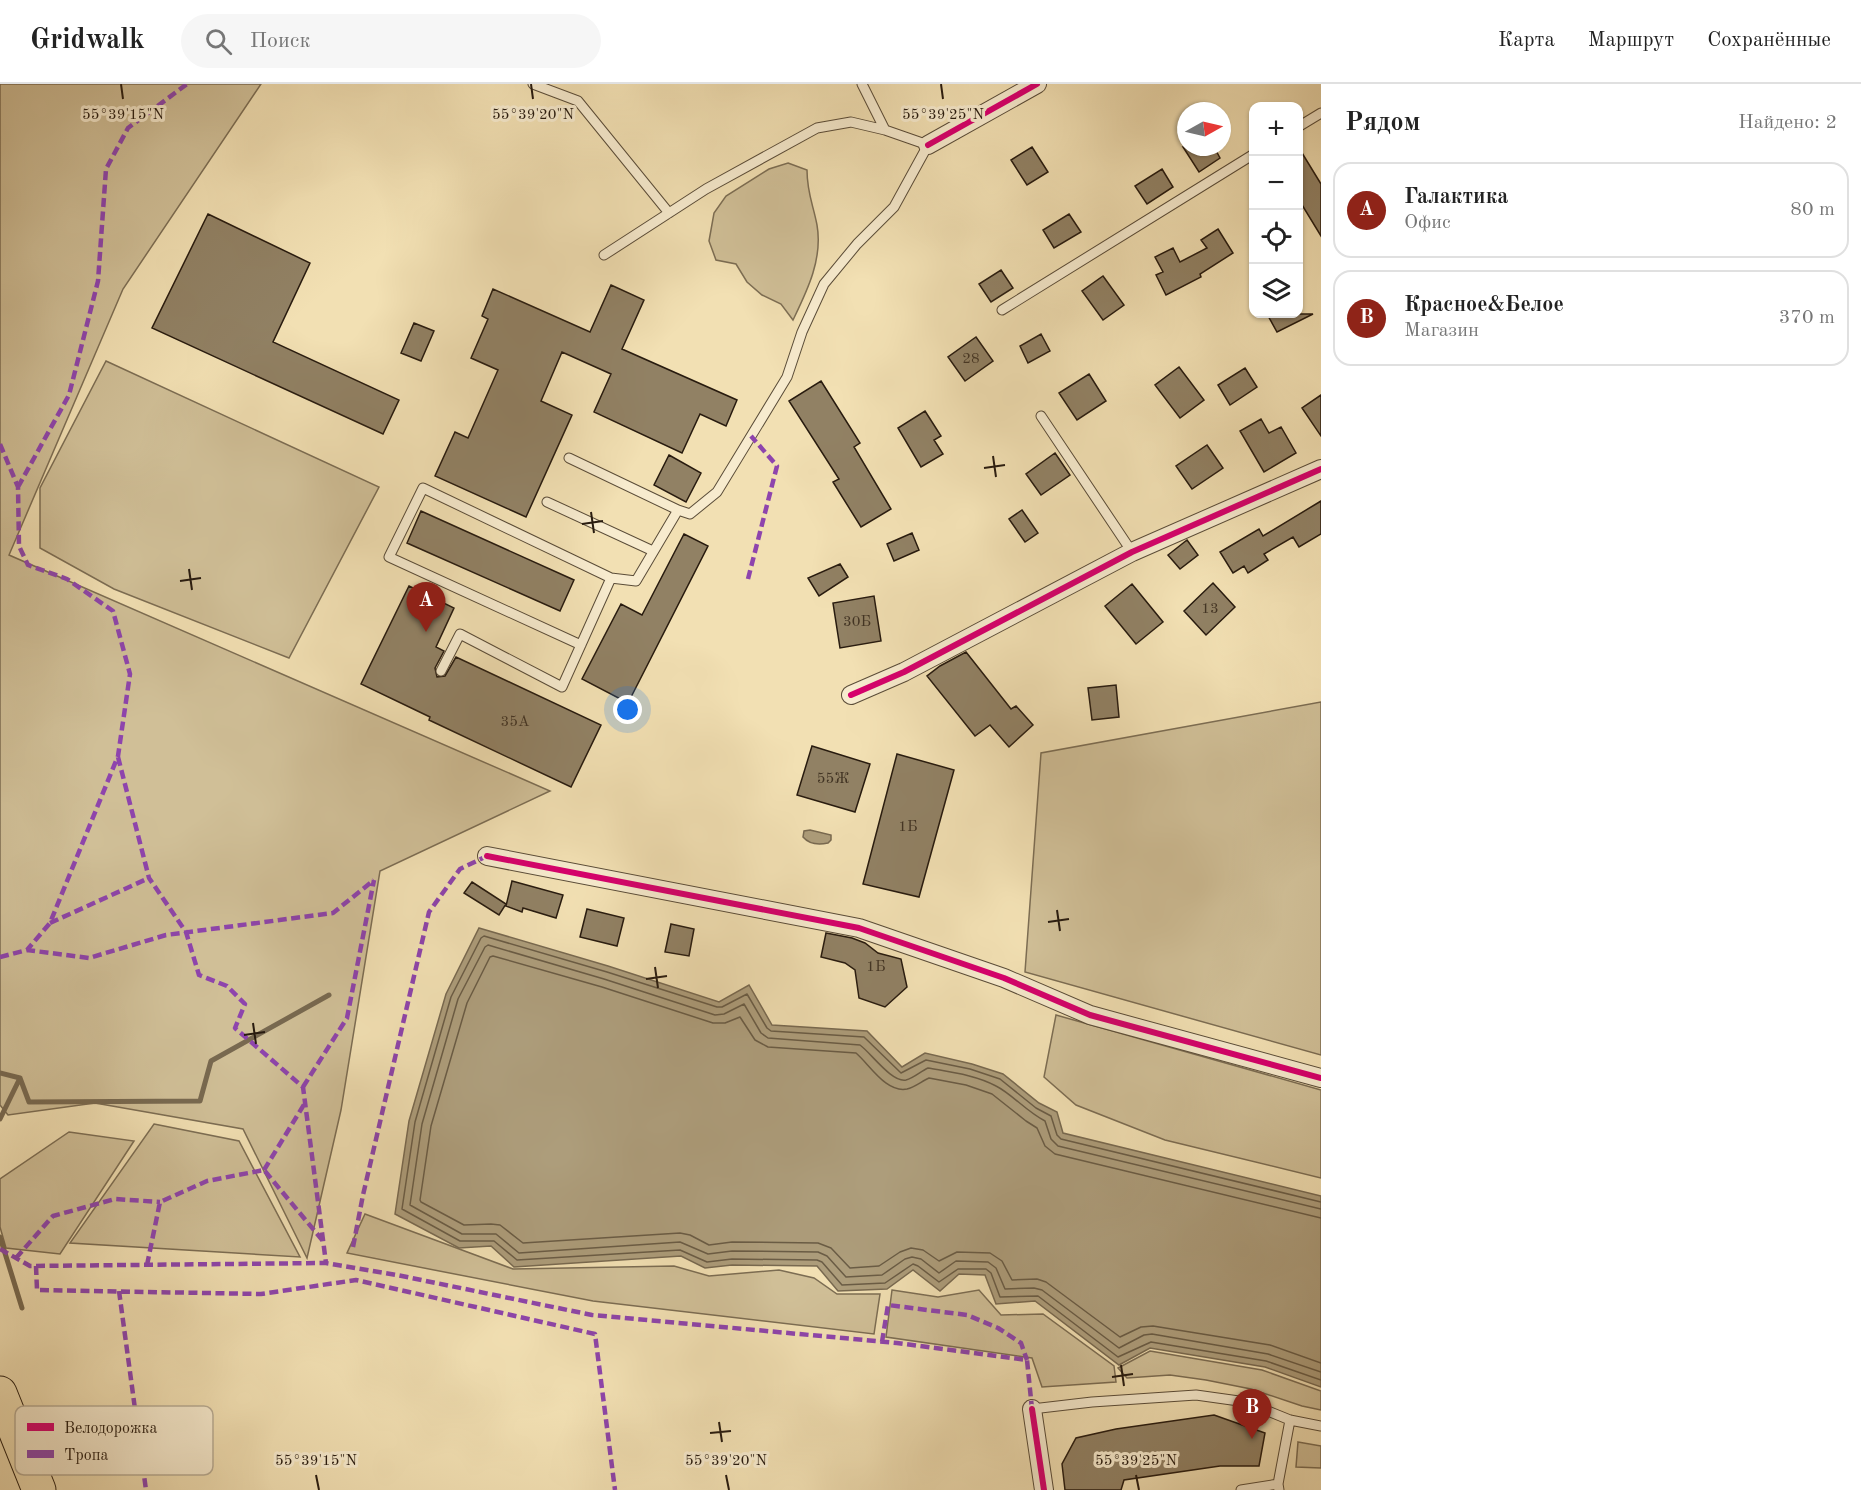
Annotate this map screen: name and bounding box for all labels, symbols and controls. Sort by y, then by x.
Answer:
search box [181,14,601,68]
icon: search [202,25,235,58]
text: Gridwalk [30,27,145,55]
text: Поиск [250,30,310,52]
text: Карта [1498,30,1555,51]
text: Маршрут [1588,30,1674,51]
text: Сохранённые [1707,30,1831,51]
north arrow [1177,102,1231,156]
map controls [1249,102,1303,318]
button: + [1249,102,1303,156]
text: 55°39'15"N [82,108,164,123]
text: 55°39'20"N [492,108,574,123]
text: 55°39'25"N [902,108,984,123]
text: Рядом [1345,110,1420,136]
text: Найдено: 2 [1738,113,1837,133]
button: − [1249,156,1303,210]
text: Галактика [1404,186,1508,208]
text: A [1359,200,1374,220]
text: 80 m [1790,200,1835,220]
button: locate [1249,210,1303,264]
text: Офис [1404,213,1451,233]
button: layers [1249,264,1303,318]
text: Красное&Белое [1404,294,1564,316]
text: B [1359,308,1374,328]
text: 370 m [1779,308,1835,328]
text: Магазин [1404,321,1479,341]
house number: 28 [962,352,980,367]
pin: A [406,582,446,632]
house number: 13 [1201,602,1219,617]
house number: 30Б [843,615,871,630]
your location [613,695,642,724]
house number: 35А [501,715,530,730]
house number: 55Ж [817,772,849,787]
house number: 1Б [898,820,918,835]
house number: 1Б [866,960,886,975]
pin: B [1232,1390,1272,1439]
legend [15,1406,213,1475]
text: Велодорожка [64,1421,157,1437]
text: Тропа [64,1448,108,1464]
text: 55°39'15"N [275,1454,357,1469]
text: 55°39'20"N [685,1454,767,1469]
text: 55°39'25"N [1095,1454,1177,1469]

